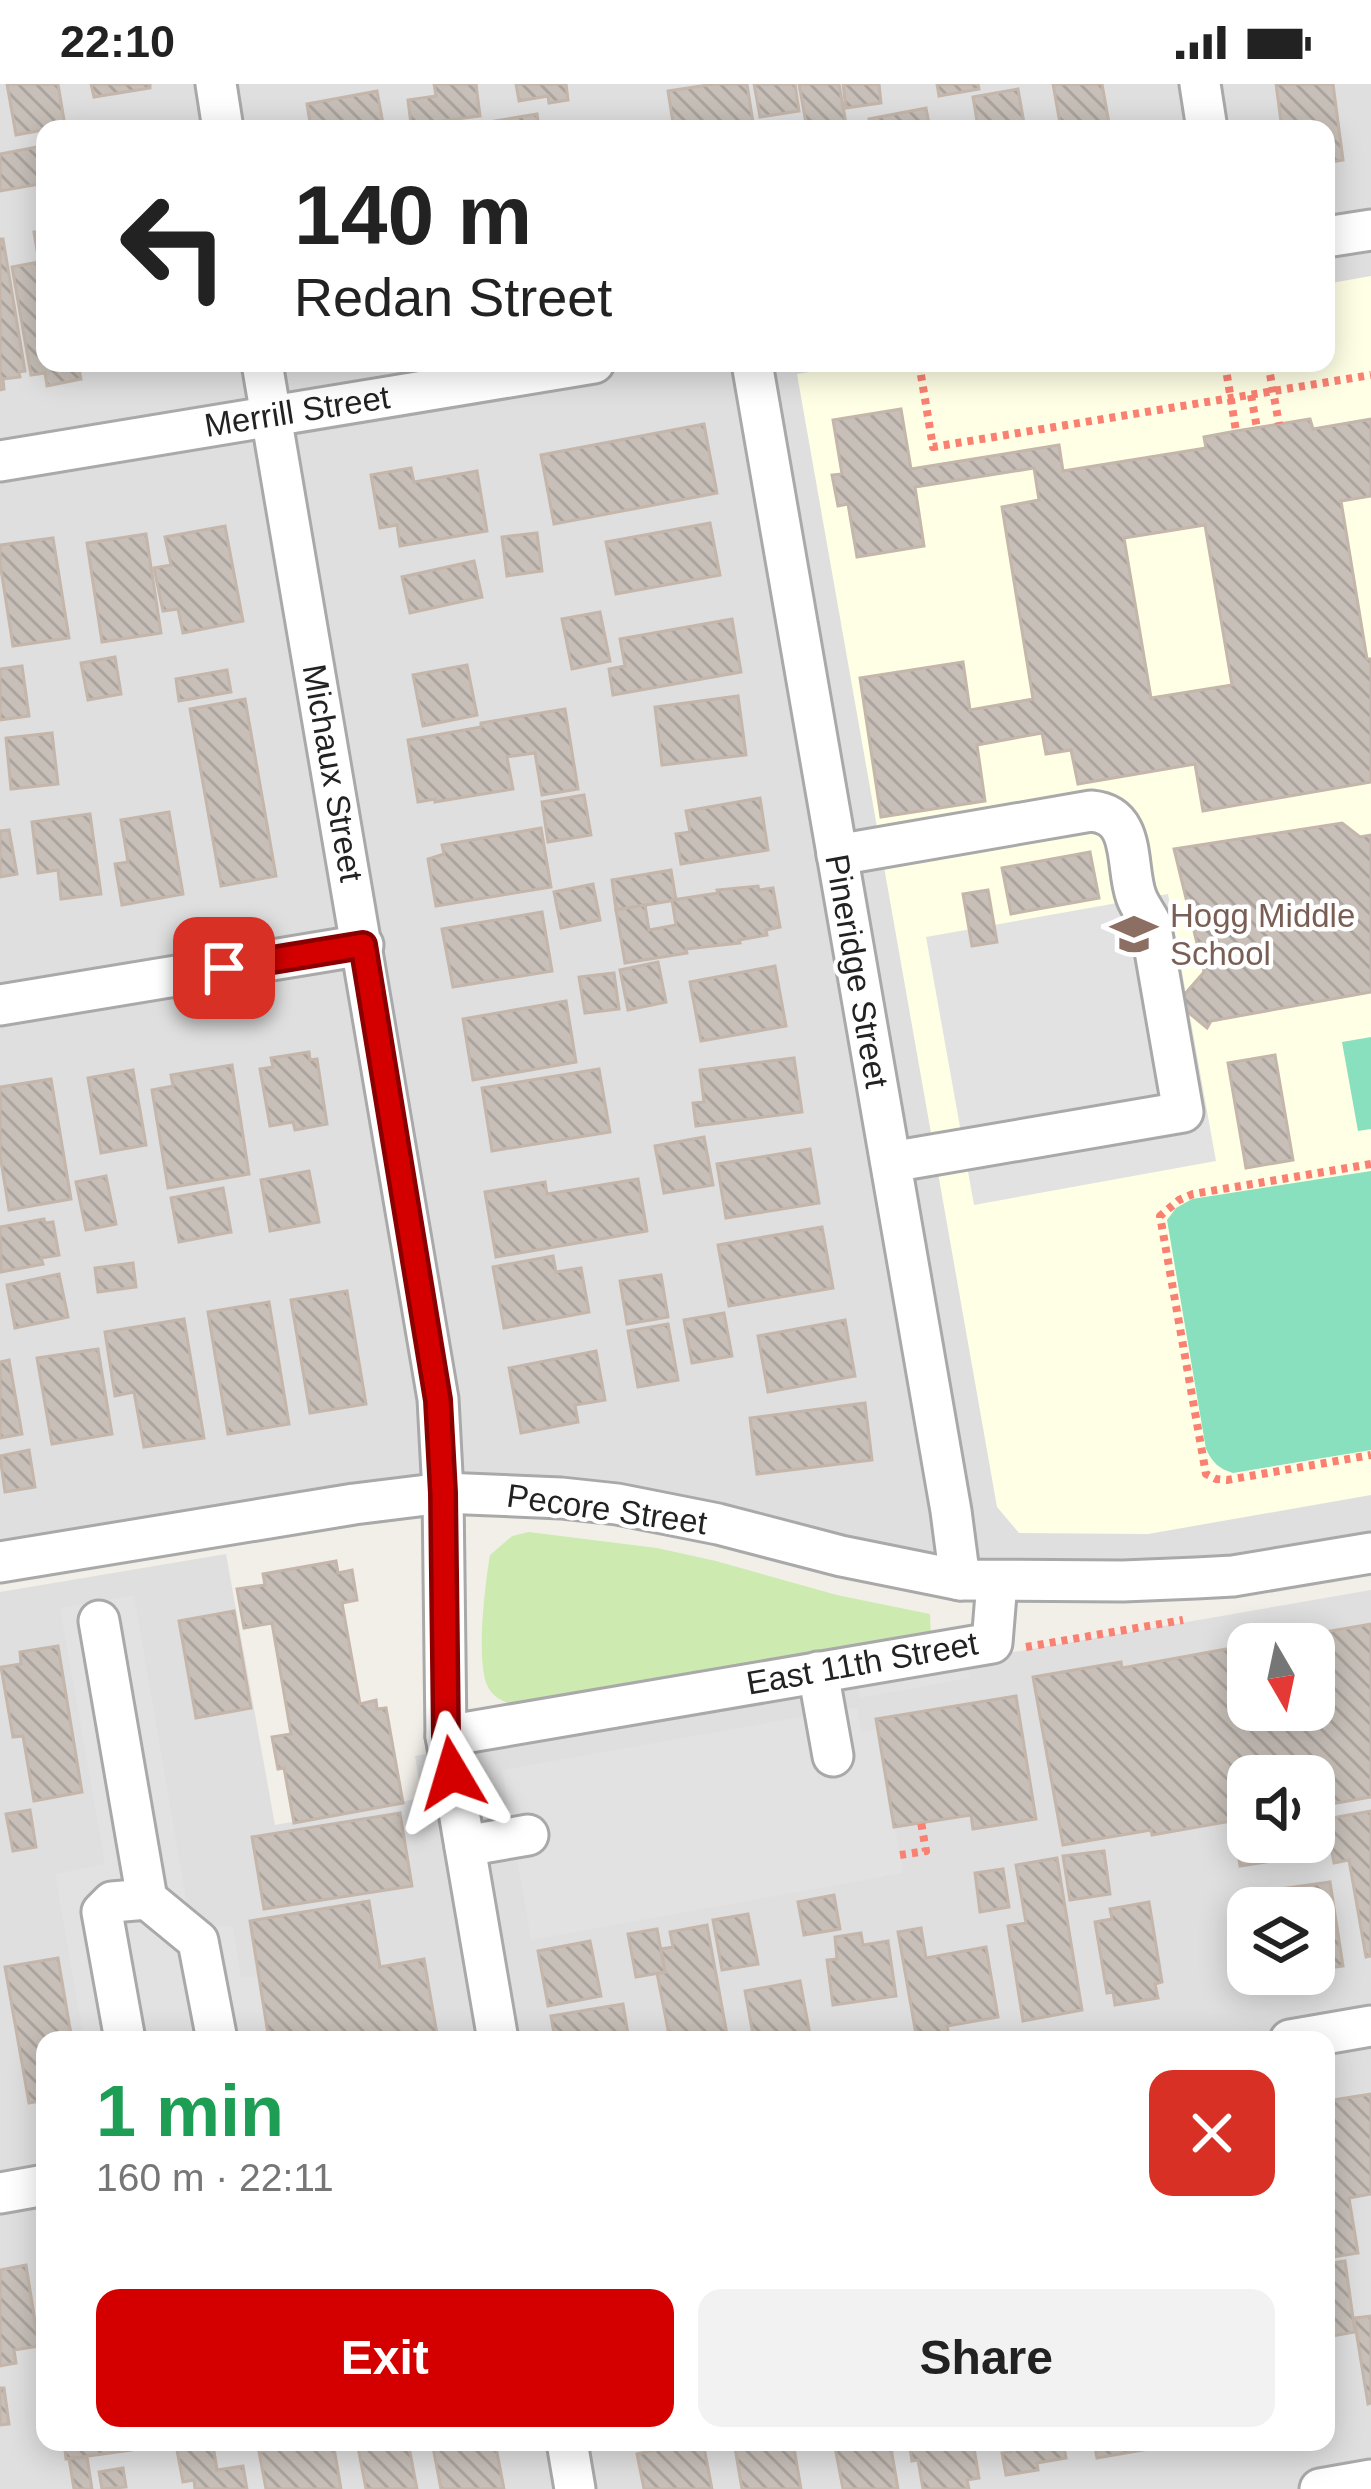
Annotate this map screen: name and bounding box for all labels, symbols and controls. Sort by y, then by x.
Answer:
text: 22:10 [60,16,175,67]
icon: left [96,168,252,324]
text: 140 m [294,168,532,262]
text: Redan Street [294,267,612,327]
street label: Merrill Street [202,378,392,444]
street label: Michaux Street [296,661,370,885]
street label: Pineridge Street [818,851,896,1091]
place label: Hogg Middle School [1170,897,1355,972]
school or university icon: Hogg Middle School [1109,909,1159,959]
pin [173,917,275,1019]
icon: arrive [191,935,257,1001]
street label: Pecore Street [505,1477,709,1541]
north arrow [1227,1623,1335,1731]
map controls [1227,1623,1335,1995]
street label: East 11th Street [743,1624,981,1702]
position arrow [389,1710,515,1836]
button: sound [1227,1755,1335,1863]
button: layers [1227,1887,1335,1995]
button: close [1149,2070,1275,2196]
text: 1 min [96,2071,284,2151]
text: 160 m · 22:11 [96,2156,334,2199]
button: Exit [96,2289,674,2427]
button: Share [698,2289,1275,2427]

